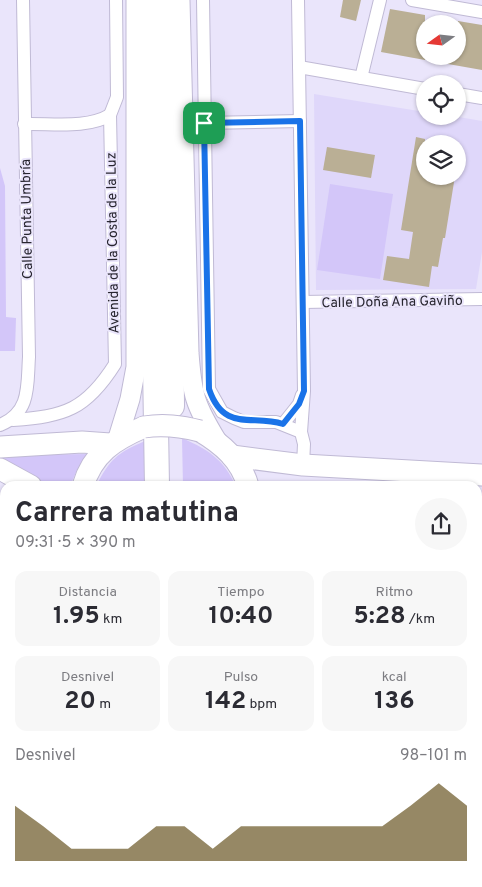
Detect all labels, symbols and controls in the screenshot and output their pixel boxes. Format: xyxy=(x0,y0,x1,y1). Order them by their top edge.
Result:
north arrow xyxy=(416,15,466,65)
map controls xyxy=(416,15,466,185)
button: locate xyxy=(416,75,466,125)
pin xyxy=(183,102,225,144)
icon: arrive xyxy=(190,109,218,137)
button: layers xyxy=(416,135,466,185)
street label: Avenida de la Costa de la Luz xyxy=(103,152,124,334)
street label: Calle Punta Umbría xyxy=(18,159,37,279)
street label: Calle Doña Ana Gaviño xyxy=(321,293,463,312)
text: Carrera matutina xyxy=(15,496,239,532)
button: share xyxy=(415,498,467,550)
text: 09:31 · 5 × 390 m xyxy=(15,533,136,553)
text: Distancia xyxy=(59,584,117,601)
text: Tiempo xyxy=(217,584,265,601)
text: Ritmo xyxy=(376,584,413,601)
text: 1.95 xyxy=(53,601,100,633)
text: 10:40 xyxy=(208,601,274,633)
text: 5:28 xyxy=(353,601,406,633)
text: km xyxy=(100,611,122,628)
text: /km xyxy=(406,611,435,628)
text: Desnivel xyxy=(61,669,114,686)
text: Pulso xyxy=(224,669,258,686)
text: kcal xyxy=(382,669,407,686)
text: 20 xyxy=(64,686,96,718)
text: 142 xyxy=(205,686,246,718)
text: 136 xyxy=(374,686,415,718)
text: m xyxy=(96,696,111,713)
text: bpm xyxy=(246,696,277,713)
text: Desnivel xyxy=(15,746,76,766)
text: 98–101 m xyxy=(400,746,467,766)

